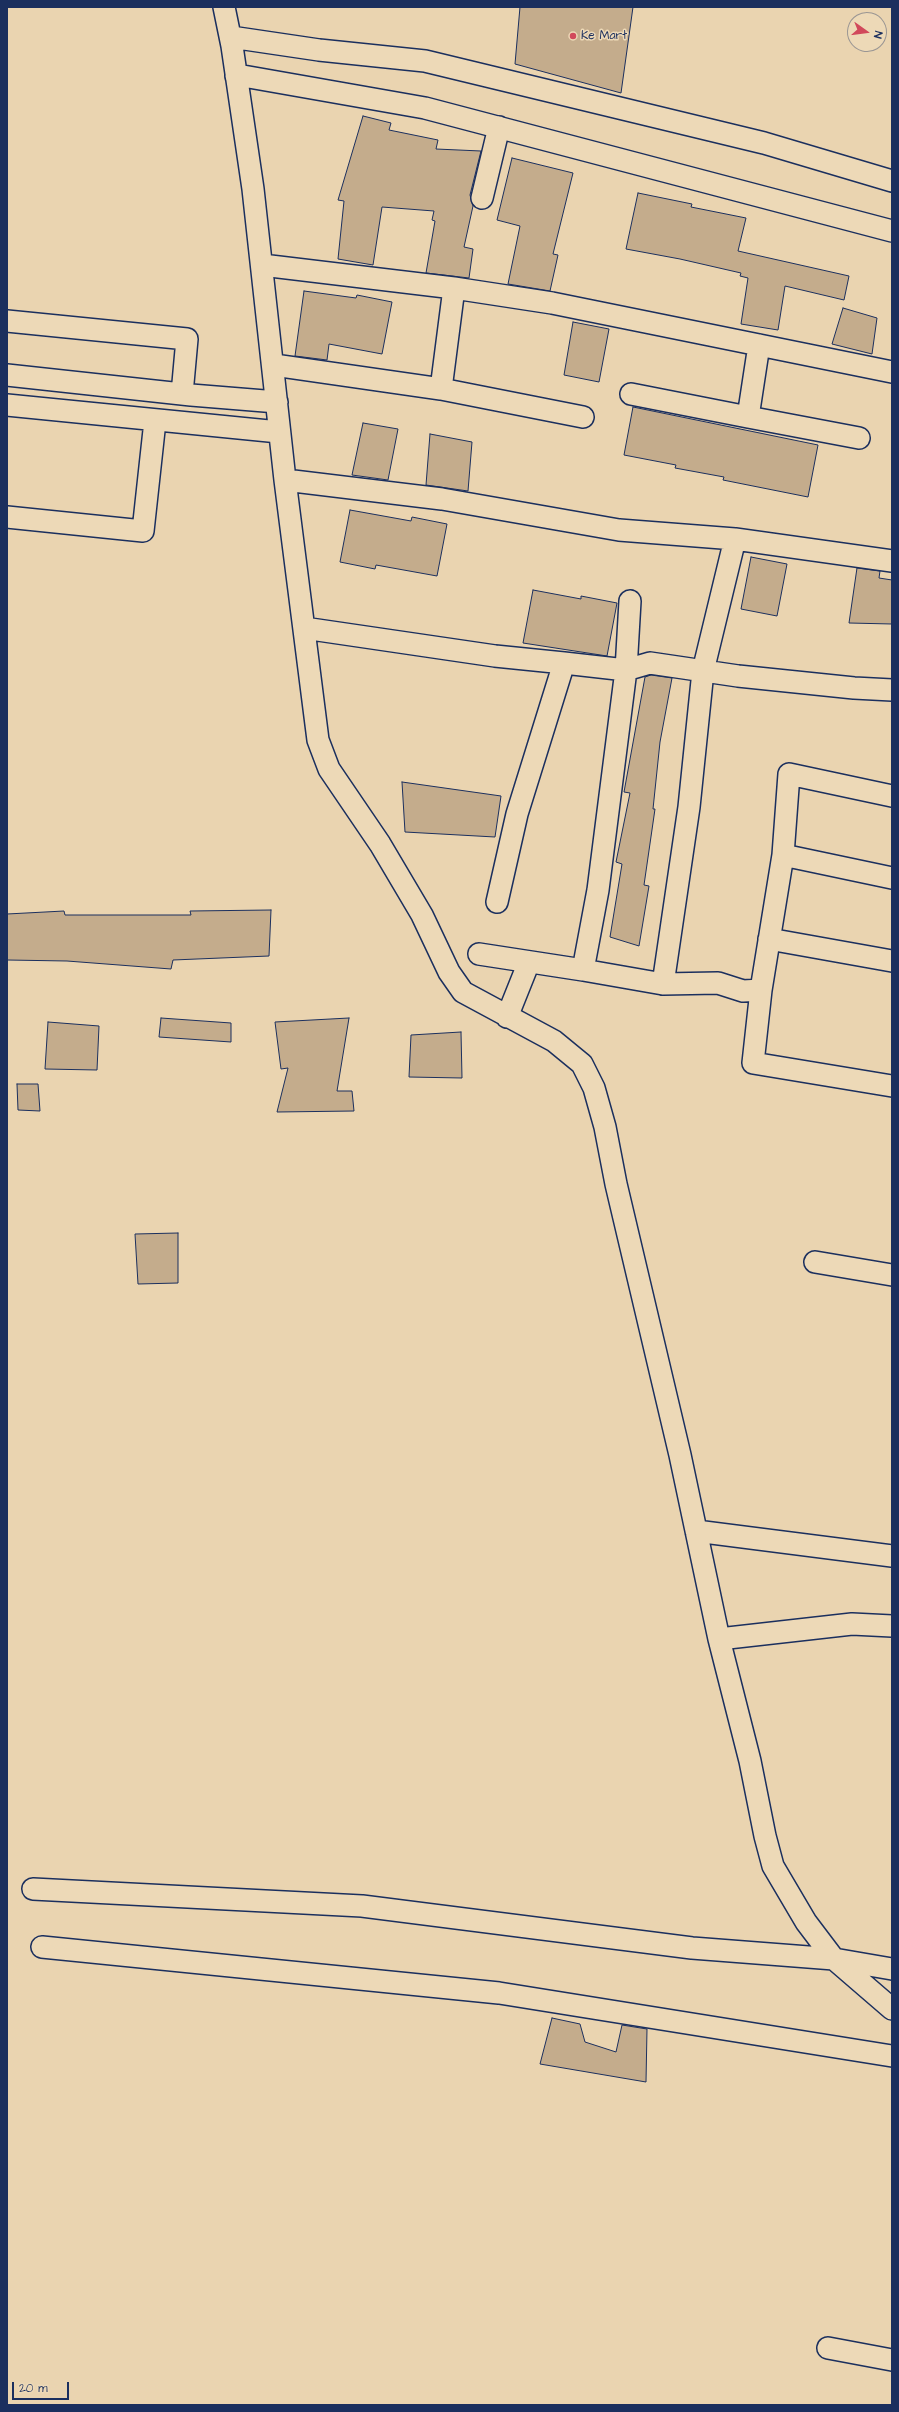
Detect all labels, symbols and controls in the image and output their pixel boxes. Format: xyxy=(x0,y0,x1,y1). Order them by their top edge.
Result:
north arrow xyxy=(847,12,887,52)
place label: Ke Mart xyxy=(581,29,627,43)
text: N xyxy=(870,30,886,40)
marker: Ke Mart xyxy=(568,31,578,41)
scale bar xyxy=(14,2374,71,2400)
text: 20 m xyxy=(19,2380,48,2397)

